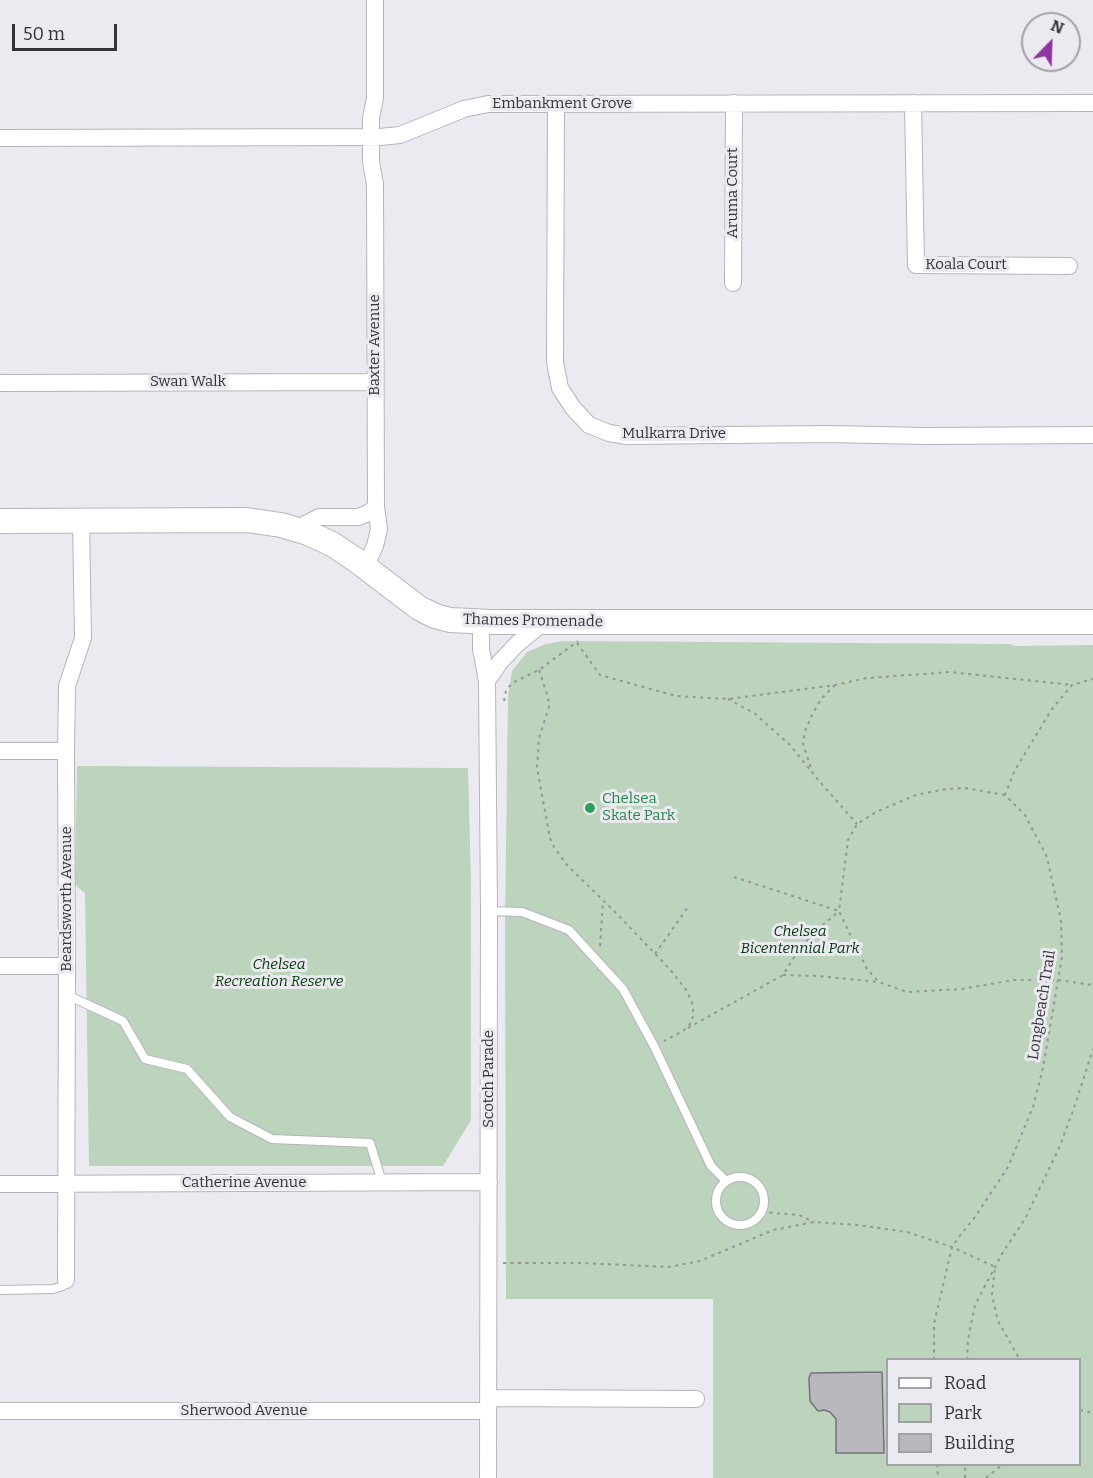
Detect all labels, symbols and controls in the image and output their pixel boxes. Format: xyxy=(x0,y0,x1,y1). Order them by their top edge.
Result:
scale bar xyxy=(15,12,120,50)
north arrow xyxy=(1021,12,1081,72)
text: N xyxy=(1048,16,1067,38)
text: 50 m xyxy=(23,23,65,45)
street label: Embankment Grove xyxy=(492,95,632,113)
street label: Aruma Court xyxy=(724,148,742,238)
street label: Koala Court xyxy=(925,256,1007,274)
street label: Baxter Avenue xyxy=(366,294,384,396)
street label: Swan Walk xyxy=(150,373,226,391)
street label: Mulkarra Drive xyxy=(622,425,726,443)
street label: Thames Promenade xyxy=(463,611,603,631)
place label: Chelsea Skate Park xyxy=(602,790,675,825)
marker: Chelsea Skate Park xyxy=(583,801,597,815)
street label: Beardsworth Avenue xyxy=(58,826,76,972)
park label: Chelsea Bicentennial Park xyxy=(740,923,860,958)
street label: Longbeach Trail xyxy=(1024,949,1060,1061)
park label: Chelsea Recreation Reserve xyxy=(215,956,343,991)
street label: Scotch Parade xyxy=(480,1030,498,1128)
street label: Catherine Avenue xyxy=(182,1174,306,1192)
legend xyxy=(886,1358,1081,1466)
text: Road xyxy=(944,1372,986,1394)
street label: Sherwood Avenue xyxy=(181,1402,307,1420)
text: Park xyxy=(944,1402,982,1424)
text: Building xyxy=(944,1432,1015,1454)

